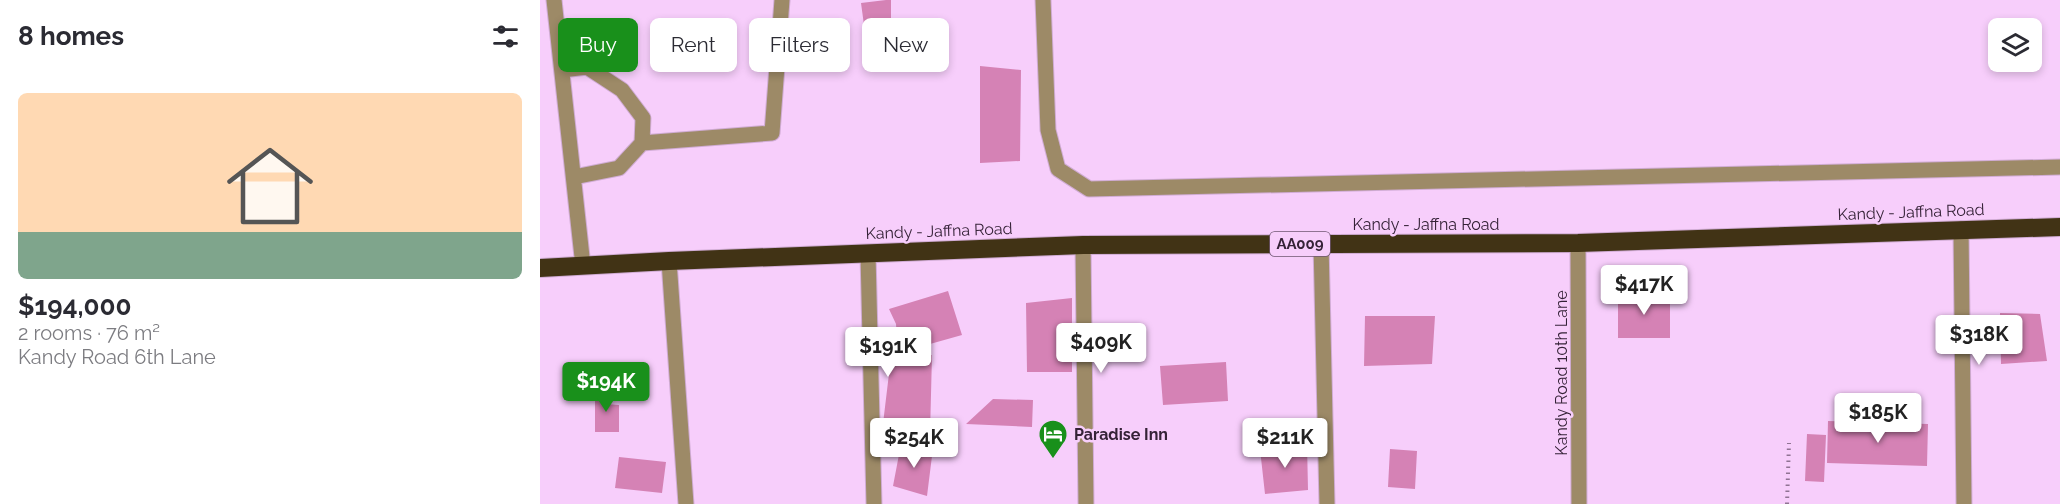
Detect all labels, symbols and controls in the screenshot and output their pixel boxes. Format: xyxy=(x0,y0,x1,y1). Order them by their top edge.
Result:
chip: Buy xyxy=(558,18,638,72)
chip: Rent xyxy=(650,18,737,72)
chip: Filters xyxy=(749,18,850,72)
chip: New xyxy=(862,18,949,72)
map controls xyxy=(1988,18,2042,72)
button: layers xyxy=(1988,18,2042,72)
icon: filters xyxy=(489,20,522,53)
text: 8 homes xyxy=(18,21,124,51)
icon: home xyxy=(216,132,324,240)
street label: Kandy - Jaffna Road xyxy=(1837,200,1985,224)
street label: Kandy - Jaffna Road xyxy=(1352,215,1500,234)
street label: Kandy - Jaffna Road xyxy=(865,219,1013,243)
road number: AA009 xyxy=(1270,232,1330,256)
pin: $417K xyxy=(1602,265,1686,316)
text: $417K xyxy=(1615,272,1673,296)
street label: Kandy Road 10th Lane xyxy=(1552,290,1571,456)
text: $194,000 xyxy=(18,291,131,321)
pin: $318K xyxy=(1937,315,2021,366)
text: 2 rooms · 76 m² xyxy=(18,321,160,345)
text: $318K xyxy=(1949,322,2009,346)
pin: $409K xyxy=(1059,323,1143,374)
pin: $191K xyxy=(846,327,930,378)
text: $409K xyxy=(1070,330,1132,354)
text: $191K xyxy=(859,334,917,358)
text: Kandy Road 6th Lane xyxy=(18,345,216,369)
pin: $194K xyxy=(564,362,648,413)
text: $194K xyxy=(576,369,636,393)
pin: $185K xyxy=(1836,393,1920,444)
text: $185K xyxy=(1848,400,1908,424)
pin: $254K xyxy=(872,418,956,469)
hotel icon: Paradise Inn xyxy=(1037,418,1069,460)
pin: $211K xyxy=(1243,418,1327,469)
text: $254K xyxy=(884,425,944,449)
place label: Paradise Inn xyxy=(1074,425,1168,444)
text: $211K xyxy=(1256,425,1314,449)

